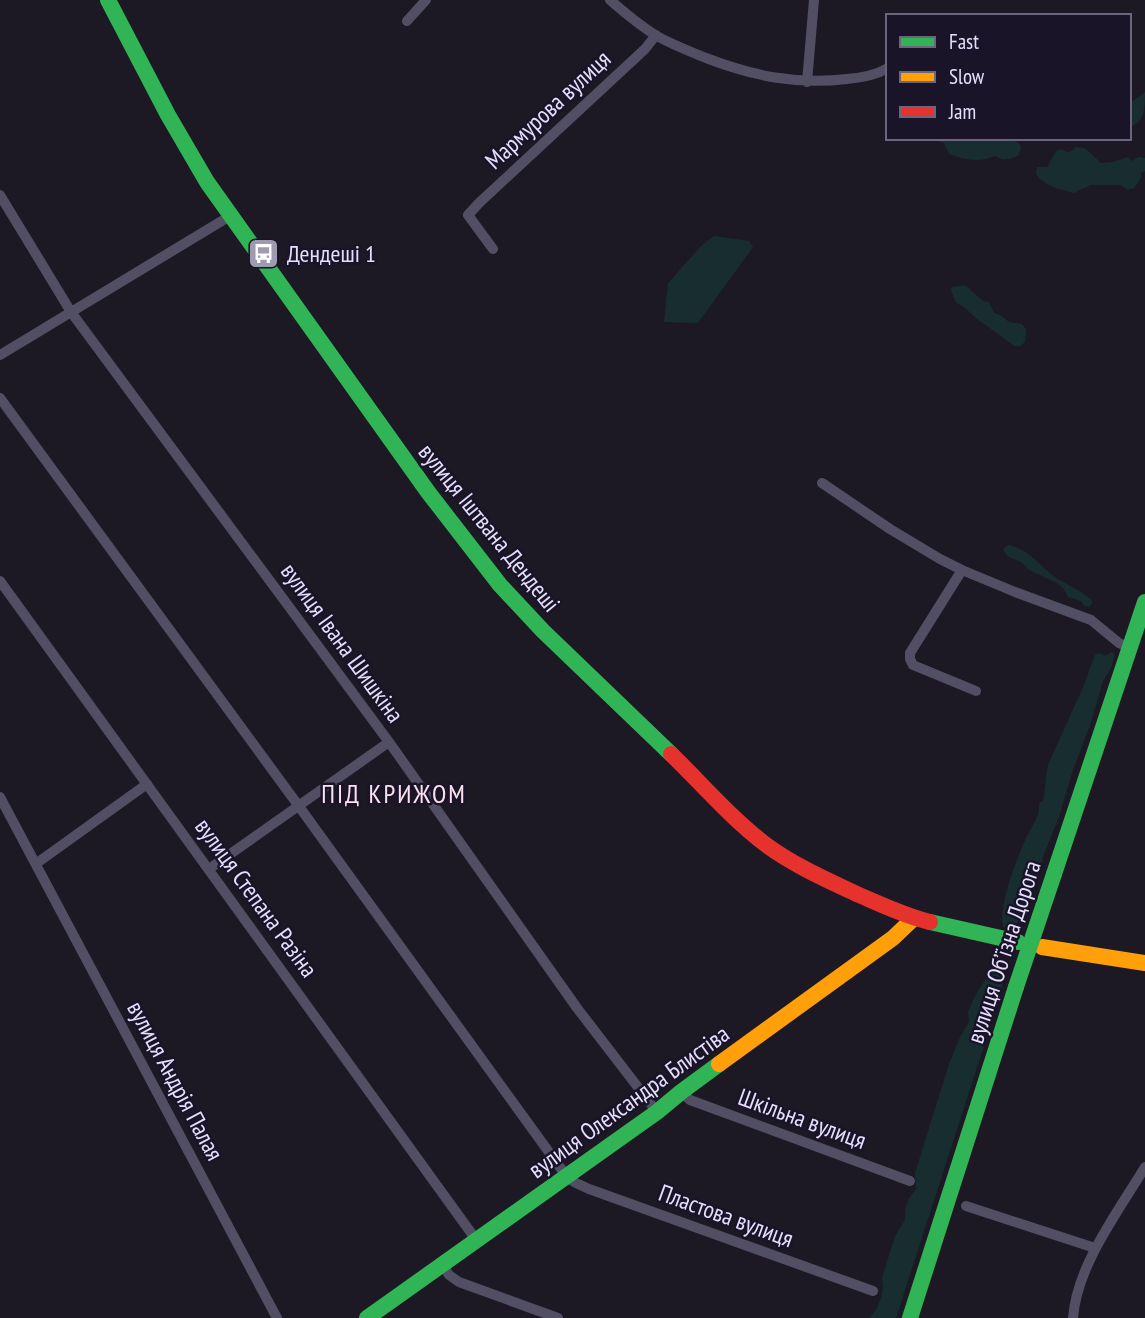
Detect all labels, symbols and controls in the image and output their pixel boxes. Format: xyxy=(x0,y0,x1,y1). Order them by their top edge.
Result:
legend xyxy=(886,14,1131,140)
text: Fast xyxy=(949,28,979,55)
street label: Мармурова вулиця xyxy=(478,44,617,176)
text: Slow xyxy=(949,63,985,90)
text: Jam xyxy=(948,98,976,125)
bus stop icon: Дендеші 1 xyxy=(247,237,281,271)
place label: Дендеші 1 xyxy=(287,238,376,269)
street label: вулиця Іштвана Дендеші xyxy=(412,437,567,618)
street label: вулиця Івана Шишкіна xyxy=(274,557,411,729)
district label: ПІД КРИЖОМ xyxy=(321,777,467,810)
street label: вулиця Степана Разіна xyxy=(188,812,325,983)
street label: вулиця Обʼїзна Дорога xyxy=(959,857,1048,1047)
street label: вулиця Андрія Палая xyxy=(120,996,230,1166)
street label: вулиця Олександра Блистіва xyxy=(522,1018,735,1185)
street label: Шкільна вулиця xyxy=(734,1081,870,1156)
street label: Пластова вулиця xyxy=(655,1177,798,1254)

